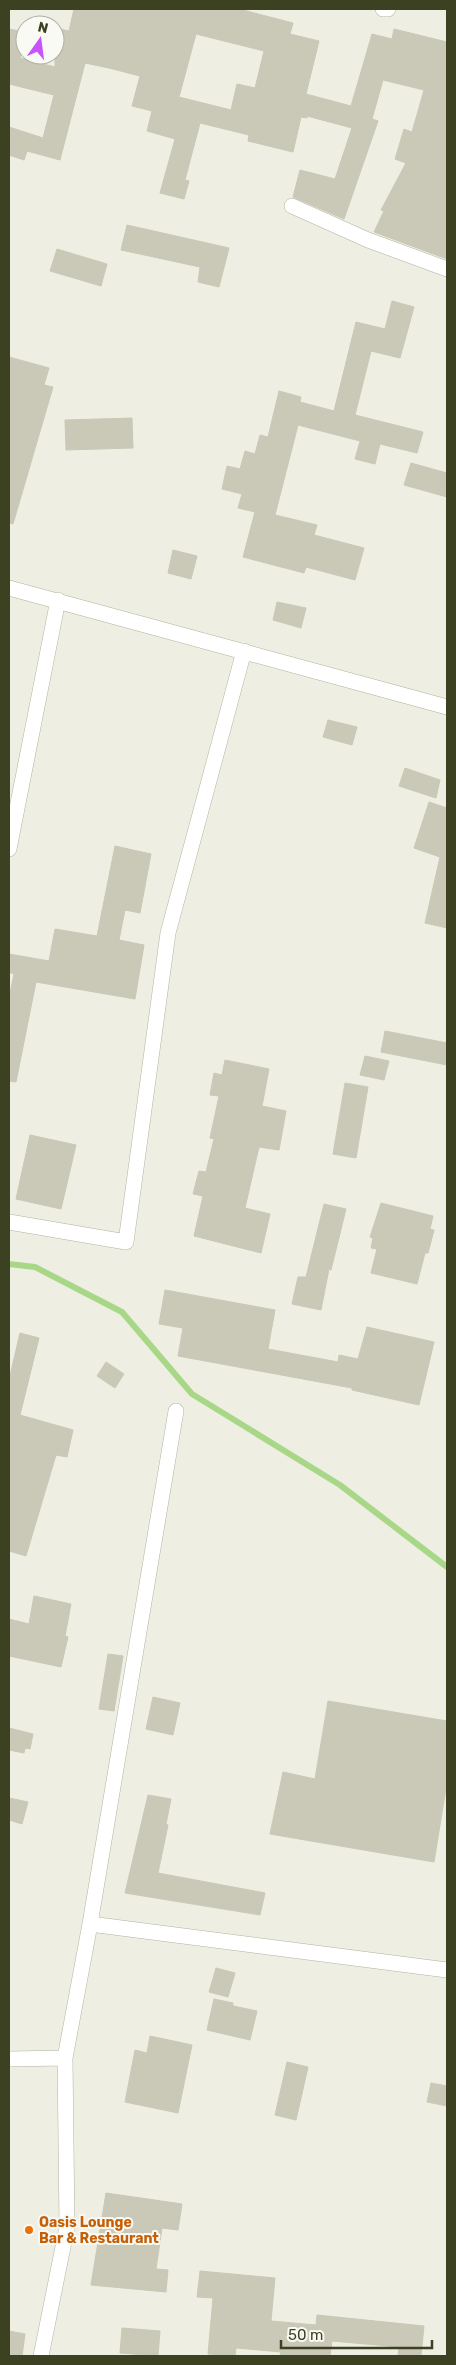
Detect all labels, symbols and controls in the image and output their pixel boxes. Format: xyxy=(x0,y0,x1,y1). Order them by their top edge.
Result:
north arrow xyxy=(15,15,65,65)
text: N xyxy=(36,18,50,37)
place label: Oasis Lounge Bar & Restaurant xyxy=(39,2214,159,2247)
marker: Oasis Lounge Bar & Restaurant xyxy=(23,2224,35,2236)
scale bar xyxy=(281,2318,432,2350)
text: 50 m xyxy=(288,2326,323,2344)

